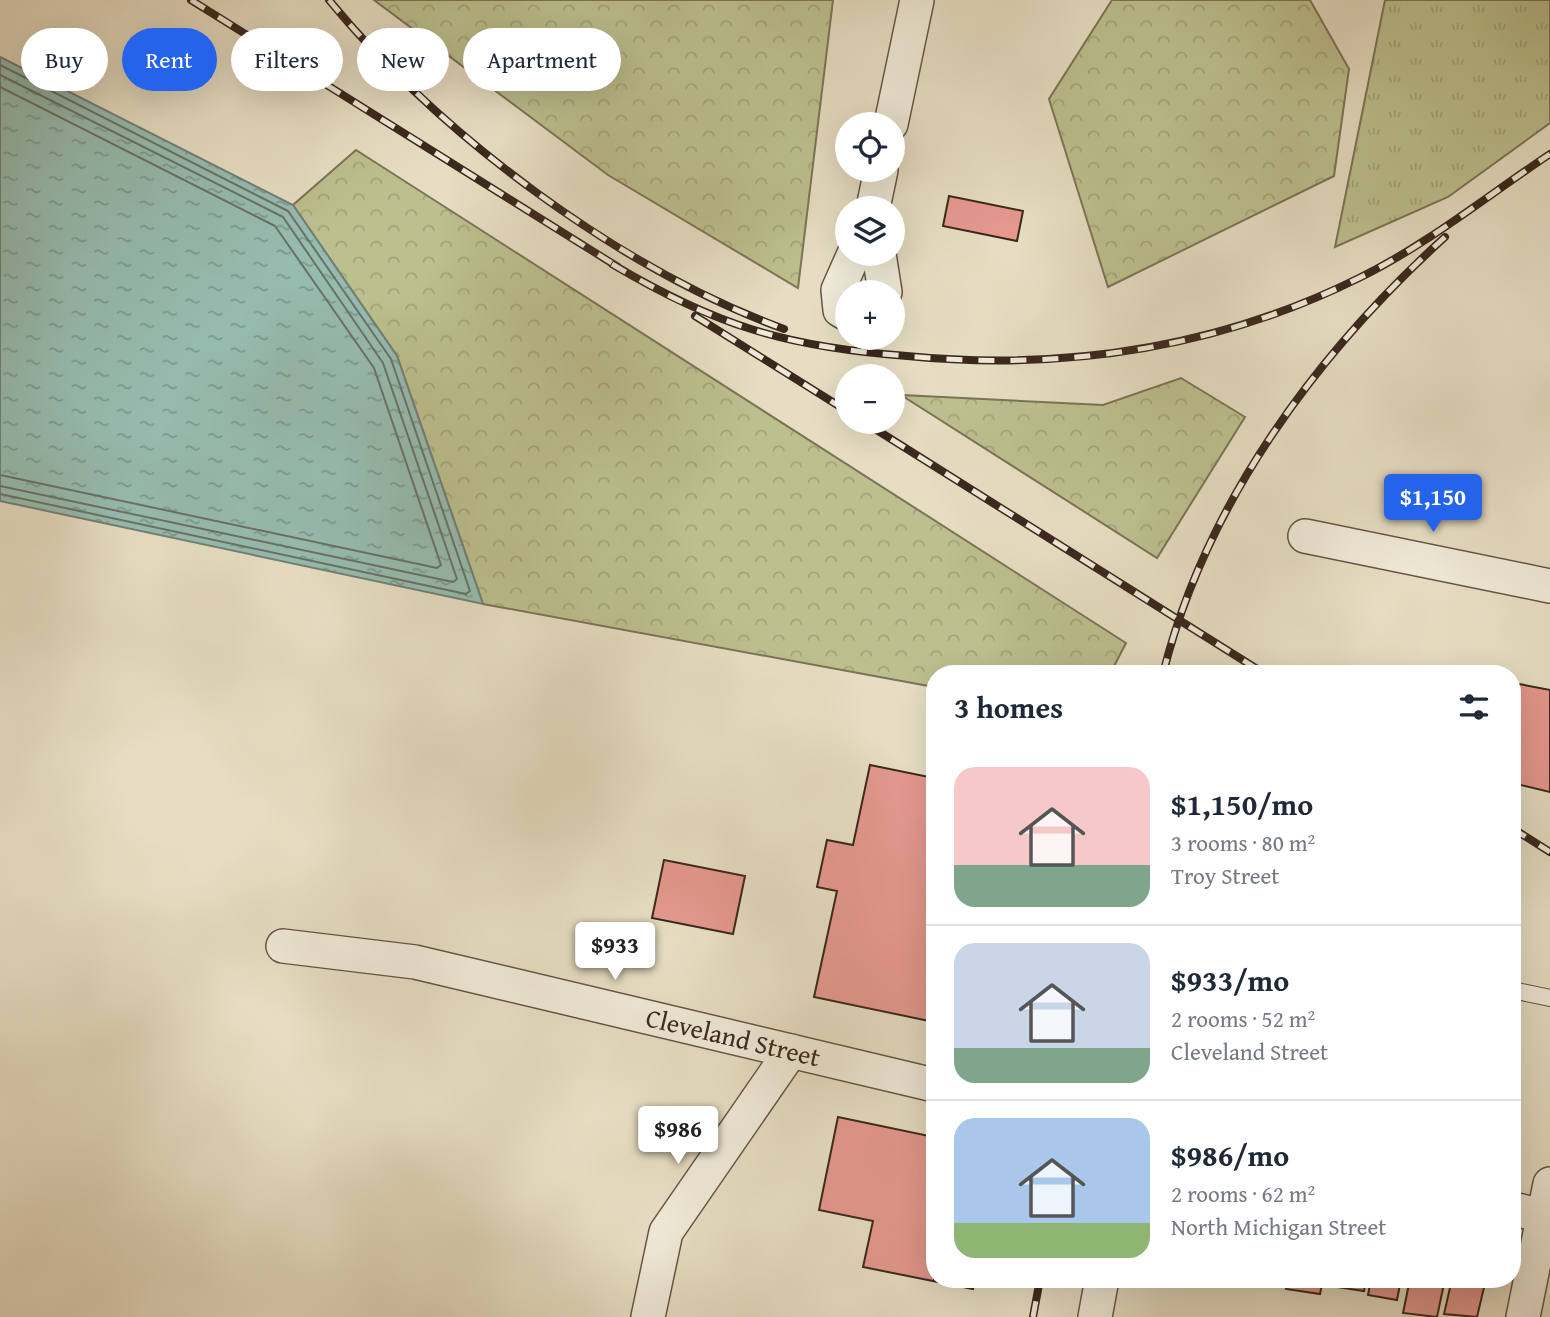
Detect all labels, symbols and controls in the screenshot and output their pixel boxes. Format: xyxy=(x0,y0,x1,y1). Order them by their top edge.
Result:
chip: Buy xyxy=(21,28,108,91)
chip: Rent xyxy=(122,28,217,91)
chip: Filters xyxy=(231,28,343,91)
chip: New xyxy=(357,28,449,91)
chip: Apartment xyxy=(463,28,621,91)
map controls xyxy=(835,112,905,434)
button: locate xyxy=(835,112,905,182)
button: layers xyxy=(835,196,905,266)
button: + xyxy=(835,280,905,350)
button: − xyxy=(835,364,905,434)
pin: $1,150 xyxy=(1376,475,1490,534)
text: $1,150 xyxy=(1400,480,1466,513)
text: 3 homes xyxy=(954,685,1063,729)
icon: filters xyxy=(1455,688,1493,726)
text: $1,150/mo xyxy=(1171,782,1313,826)
icon: home xyxy=(1010,795,1094,879)
text: 3 rooms · 80 m² xyxy=(1171,826,1315,859)
text: Troy Street xyxy=(1171,859,1279,892)
pin: $933 xyxy=(574,922,656,982)
text: $933 xyxy=(591,928,639,961)
text: $933/mo xyxy=(1171,958,1289,1002)
icon: home xyxy=(1010,971,1094,1055)
street label: Cleveland Street xyxy=(642,997,824,1076)
text: 2 rooms · 52 m² xyxy=(1171,1002,1315,1035)
text: Cleveland Street xyxy=(1171,1035,1328,1068)
pin: $986 xyxy=(637,1106,719,1166)
text: $986 xyxy=(654,1112,702,1145)
text: $986/mo xyxy=(1171,1133,1289,1177)
icon: home xyxy=(1010,1146,1094,1230)
text: 2 rooms · 62 m² xyxy=(1171,1177,1315,1210)
text: North Michigan Street xyxy=(1171,1210,1386,1243)

